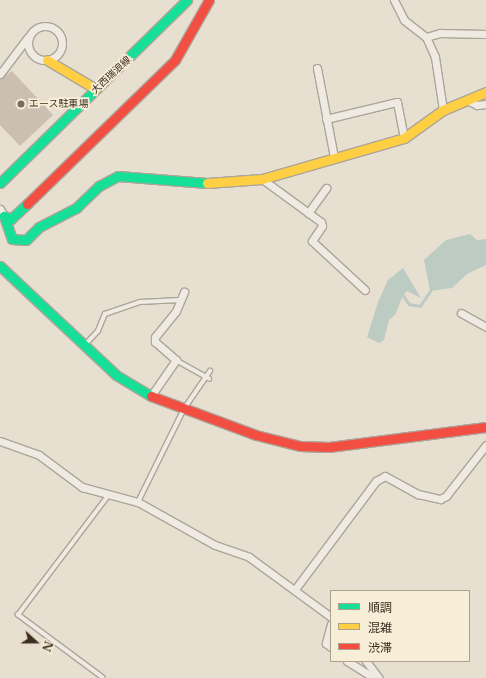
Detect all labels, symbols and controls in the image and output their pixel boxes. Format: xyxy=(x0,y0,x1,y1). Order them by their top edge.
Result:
street label: 大西瑞浪線 xyxy=(89,54,133,96)
place label: エース駐車場 xyxy=(29,98,89,110)
marker: エース駐車場 xyxy=(16,99,26,109)
legend xyxy=(330,590,470,662)
text: 順調 xyxy=(368,600,392,615)
text: 混雑 xyxy=(368,620,392,635)
north arrow xyxy=(16,622,56,662)
text: N xyxy=(39,639,56,654)
text: 渋滞 xyxy=(368,640,392,655)

